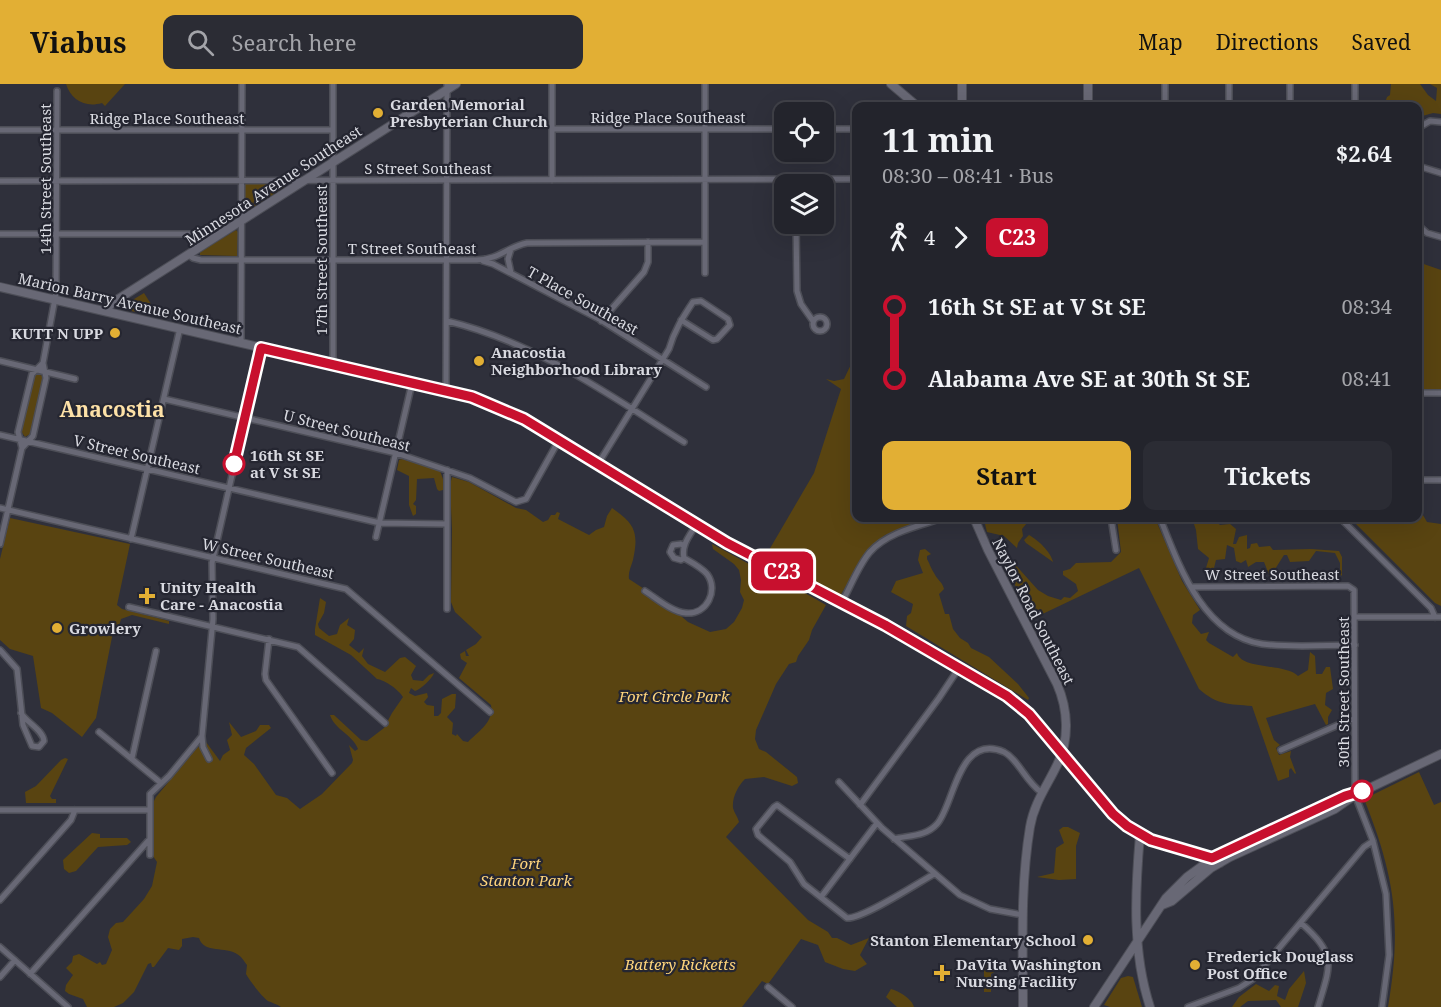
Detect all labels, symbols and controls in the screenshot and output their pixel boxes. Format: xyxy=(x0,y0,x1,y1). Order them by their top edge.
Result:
search box xyxy=(163,15,583,69)
text: Viabus xyxy=(30,23,127,61)
icon: search xyxy=(184,26,217,59)
text: Search here xyxy=(232,27,356,57)
text: Map xyxy=(1138,28,1183,56)
text: Directions xyxy=(1216,28,1318,56)
text: Saved xyxy=(1351,28,1411,56)
place label: Garden Memorial Presbyterian Church xyxy=(390,94,548,131)
map controls xyxy=(774,102,834,234)
button: locate xyxy=(774,102,834,162)
street label: 14th Street Southeast xyxy=(35,104,55,254)
marker: Garden Memorial Presbyterian Church xyxy=(371,106,385,120)
street label: Ridge Place Southeast xyxy=(591,107,745,127)
street label: Ridge Place Southeast xyxy=(90,108,244,128)
text: 11 min xyxy=(882,117,994,162)
street label: Minnesota Avenue Southeast xyxy=(181,120,365,250)
text: $2.64 xyxy=(1336,138,1392,168)
street label: S Street Southeast xyxy=(364,158,492,178)
text: 08:30 – 08:41 · Bus xyxy=(882,162,1053,189)
button: layers xyxy=(774,174,834,234)
street label: 17th Street Southeast xyxy=(311,185,331,335)
icon: walk xyxy=(882,221,915,254)
icon: forward xyxy=(944,221,977,254)
text: C23 xyxy=(998,223,1036,251)
text: 4 xyxy=(924,224,935,251)
street label: T Street Southeast xyxy=(348,238,476,258)
street label: T Place Southeast xyxy=(524,261,642,339)
street label: Marion Barry Avenue Southeast xyxy=(16,268,244,338)
text: 16th St SE at V St SE xyxy=(928,291,1146,321)
text: 08:34 xyxy=(1342,293,1392,320)
place label: KUTT N UPP xyxy=(11,323,103,343)
marker: KUTT N UPP xyxy=(108,326,122,340)
place label: Anacostia Neighborhood Library xyxy=(491,342,662,379)
marker: Anacostia Neighborhood Library xyxy=(472,354,486,368)
text: Alabama Ave SE at 30th St SE xyxy=(928,363,1250,393)
text: 08:41 xyxy=(1342,365,1392,392)
district label: Anacostia xyxy=(60,395,164,423)
street label: U Street Southeast xyxy=(281,405,413,455)
street label: V Street Southeast xyxy=(72,430,202,478)
button: Start xyxy=(882,441,1131,510)
button: Tickets xyxy=(1143,441,1392,510)
place label: 16th St SE at V St SE xyxy=(250,445,324,482)
marker: 16th St SE at V St SE xyxy=(223,453,245,475)
street label: W Street Southeast xyxy=(200,533,336,583)
street label: Naylor Road Southeast xyxy=(988,534,1080,688)
line badge: C23 xyxy=(748,552,816,590)
text: C23 xyxy=(763,557,801,585)
street label: W Street Southeast xyxy=(1204,564,1340,584)
place label: Unity Health Care - Anacostia xyxy=(160,577,283,614)
marker: Unity Health Care - Anacostia xyxy=(138,587,156,605)
street label: 30th Street Southeast xyxy=(1333,617,1353,767)
place label: Growlery xyxy=(69,618,141,638)
marker: Growlery xyxy=(50,621,64,635)
park label: Fort Circle Park xyxy=(618,686,730,706)
unlabelled marker xyxy=(1351,780,1373,802)
park label: Fort Stanton Park xyxy=(480,853,572,890)
place label: Stanton Elementary School xyxy=(870,930,1077,950)
marker: Stanton Elementary School xyxy=(1081,933,1095,947)
place label: Frederick Douglass Post Office xyxy=(1207,946,1353,983)
park label: Battery Ricketts xyxy=(623,954,736,974)
place label: DaVita Washington Nursing Facility xyxy=(956,954,1101,991)
marker: Frederick Douglass Post Office xyxy=(1188,958,1202,972)
marker: DaVita Washington Nursing Facility xyxy=(933,964,951,982)

